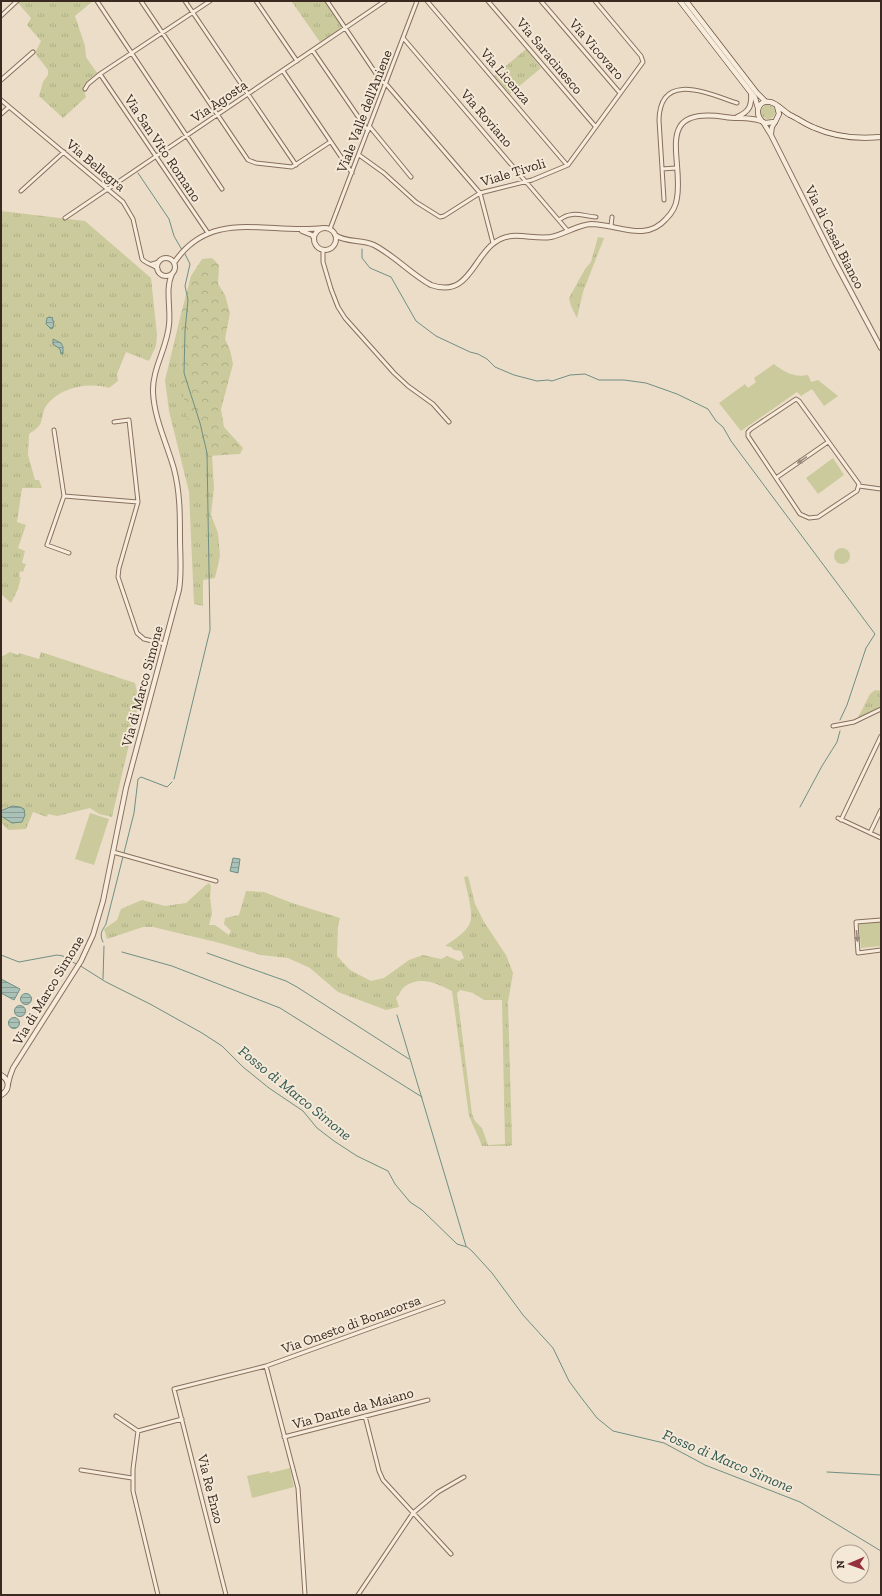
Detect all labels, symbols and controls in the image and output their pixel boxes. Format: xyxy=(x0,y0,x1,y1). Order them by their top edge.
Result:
street label: Via Saracinesco xyxy=(512,14,586,98)
street label: Via Vicovaro xyxy=(565,15,628,83)
street label: Via Licenza xyxy=(476,44,535,108)
street label: Viale Valle dell'Aniene xyxy=(333,47,396,176)
street label: Via Agosta xyxy=(187,76,251,127)
street label: Via Roviano xyxy=(456,85,516,151)
street label: Via San Vito Romano xyxy=(120,91,205,205)
street label: Via Bellegra xyxy=(62,135,129,195)
street label: Viale Tivoli xyxy=(478,155,548,191)
street label: Via di Casal Bianco xyxy=(801,182,868,292)
one-way arrow xyxy=(797,456,807,464)
street label: Via di Marco Simone xyxy=(118,623,167,749)
one-way arrow xyxy=(854,930,860,942)
street label: Via di Marco Simone xyxy=(9,932,88,1049)
water label: Fosso di Marco Simone xyxy=(235,1042,355,1144)
street label: Via Onesto di Bonacorsa xyxy=(278,1291,423,1358)
street label: Via Dante da Maiano xyxy=(290,1384,416,1433)
water label: Fosso di Marco Simone xyxy=(660,1425,796,1497)
street label: Via Re Enzo xyxy=(193,1452,227,1526)
north arrow xyxy=(830,1544,870,1584)
text: N xyxy=(834,1559,847,1569)

